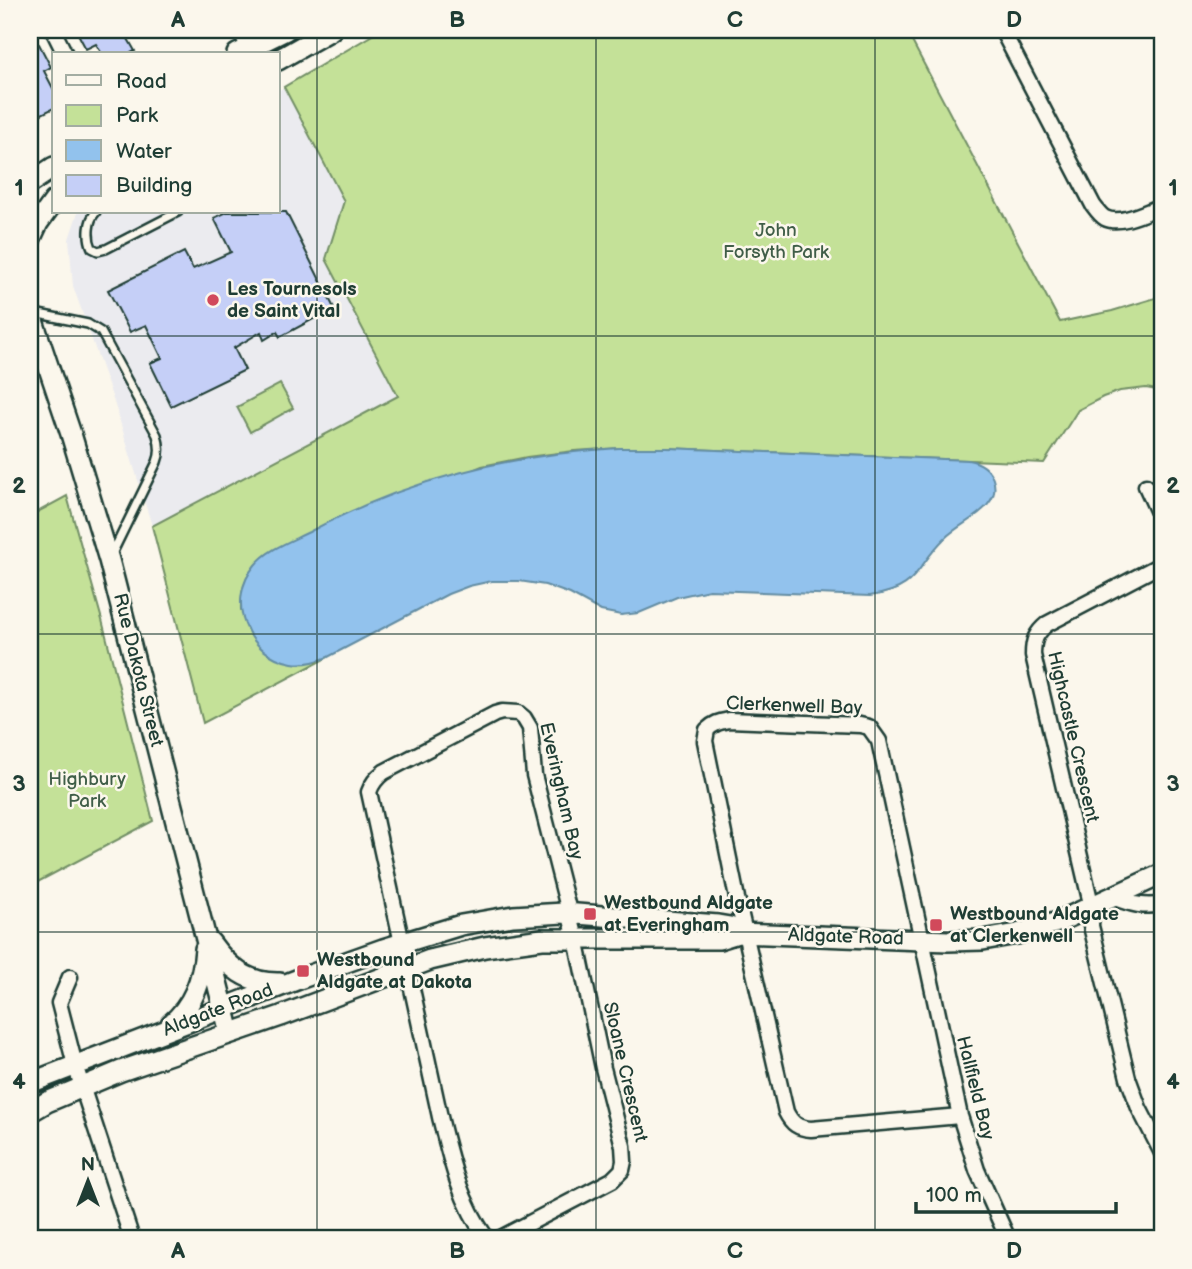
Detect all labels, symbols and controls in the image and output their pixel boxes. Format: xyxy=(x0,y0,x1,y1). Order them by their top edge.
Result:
text: A xyxy=(170,6,186,34)
text: B xyxy=(449,6,465,34)
text: C xyxy=(727,6,743,34)
text: D xyxy=(1006,6,1022,34)
legend xyxy=(52,52,280,214)
text: Road xyxy=(116,69,167,94)
text: Park xyxy=(116,103,159,128)
text: Water xyxy=(116,139,172,164)
text: Building xyxy=(116,173,192,198)
text: 1 xyxy=(14,174,24,202)
text: 1 xyxy=(1168,174,1178,202)
park label: John Forsyth Park xyxy=(723,219,830,264)
place label: Les Tournesols de Saint Vital xyxy=(227,278,357,323)
marker: Les Tournesols de Saint Vital xyxy=(205,292,221,308)
text: 2 xyxy=(12,472,26,500)
text: 2 xyxy=(1166,472,1180,500)
street label: Rue Dakota Street xyxy=(108,591,168,749)
street label: Highcastle Crescent xyxy=(1042,649,1104,825)
street label: Clerkenwell Bay xyxy=(725,692,863,720)
street label: Everingham Bay xyxy=(534,720,588,862)
park label: Highbury Park xyxy=(48,768,126,813)
text: 3 xyxy=(12,770,26,798)
text: 3 xyxy=(1166,770,1180,798)
place label: Westbound Aldgate at Everingham xyxy=(604,892,773,937)
place label: Westbound Aldgate at Clerkenwell xyxy=(950,903,1119,948)
marker: Westbound Aldgate at Everingham xyxy=(582,906,598,922)
marker: Westbound Aldgate at Clerkenwell xyxy=(928,917,944,933)
street label: Aldgate Road xyxy=(788,923,904,951)
place label: Westbound Aldgate at Dakota xyxy=(316,949,472,994)
marker: Westbound Aldgate at Dakota xyxy=(295,963,311,979)
street label: Aldgate Road xyxy=(160,978,276,1042)
street label: Sloane Crescent xyxy=(598,1000,652,1144)
street label: Hallfield Bay xyxy=(951,1034,999,1143)
text: 4 xyxy=(12,1068,26,1096)
text: 4 xyxy=(1166,1068,1180,1096)
north arrow xyxy=(52,1146,122,1216)
text: N xyxy=(81,1154,95,1177)
scale bar xyxy=(916,1171,1115,1215)
text: 100 m xyxy=(926,1183,982,1208)
text: A xyxy=(170,1237,186,1265)
text: B xyxy=(449,1237,465,1265)
text: C xyxy=(727,1237,743,1265)
text: D xyxy=(1006,1237,1022,1265)

